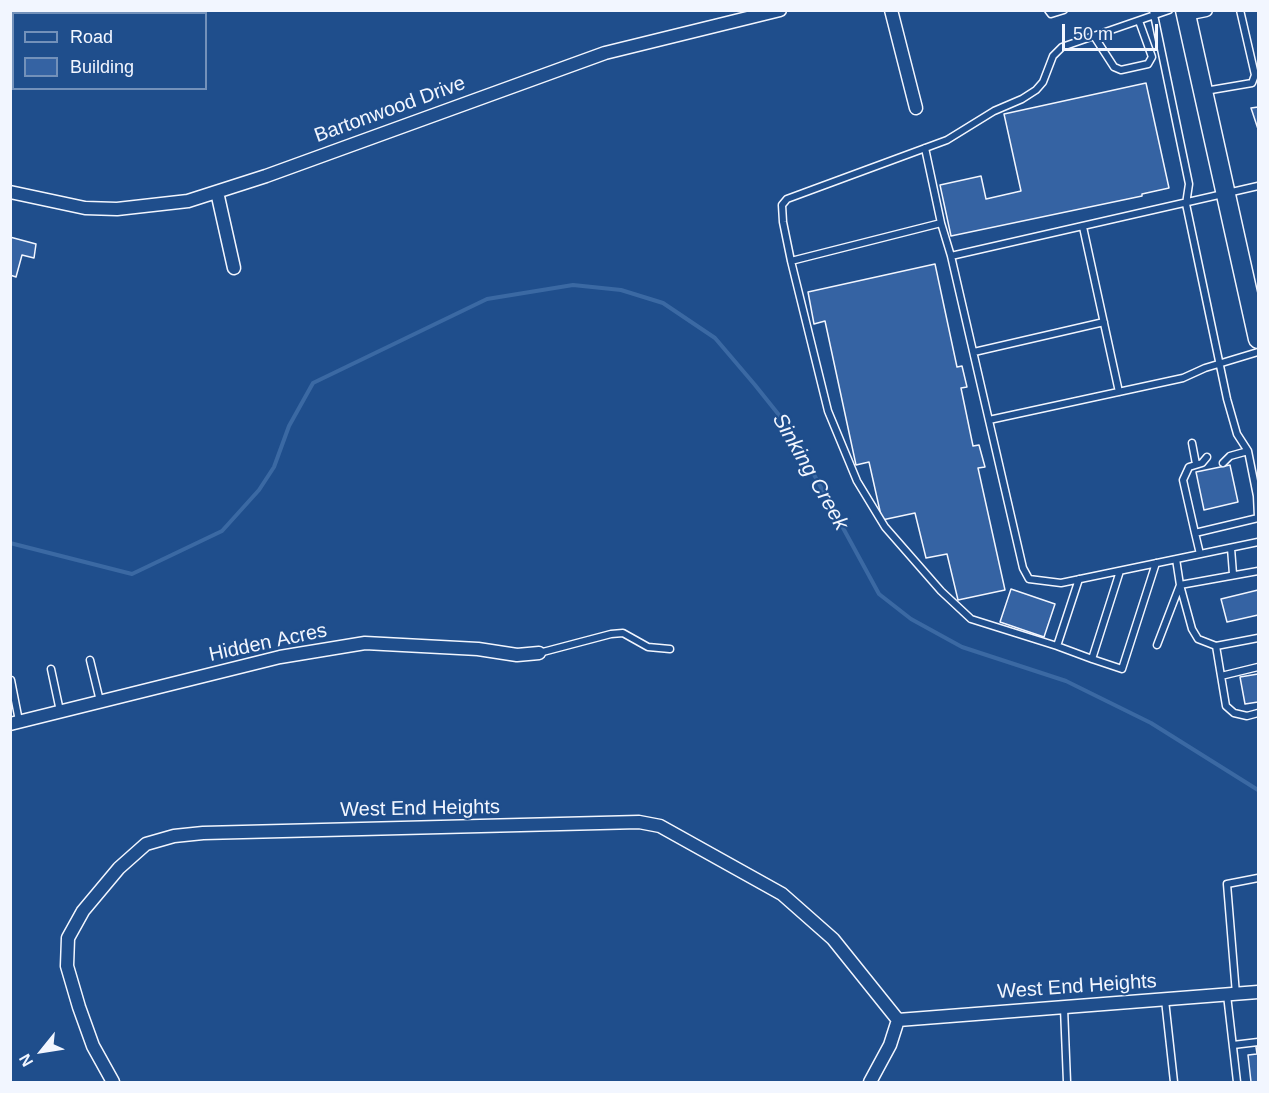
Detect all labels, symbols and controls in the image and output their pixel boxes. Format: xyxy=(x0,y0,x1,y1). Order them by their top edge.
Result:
legend xyxy=(12,12,207,90)
scale bar xyxy=(1065,12,1161,50)
text: 50 m xyxy=(1073,24,1113,44)
text: Road xyxy=(70,27,113,47)
text: Building xyxy=(70,57,134,77)
street label: Bartonwood Drive xyxy=(311,72,469,148)
water label: Sinking Creek xyxy=(766,409,854,535)
street label: Hidden Acres xyxy=(207,619,329,667)
street label: West End Heights xyxy=(340,796,500,822)
street label: West End Heights xyxy=(997,969,1157,1005)
north arrow xyxy=(12,1021,72,1081)
text: N xyxy=(16,1051,36,1070)

